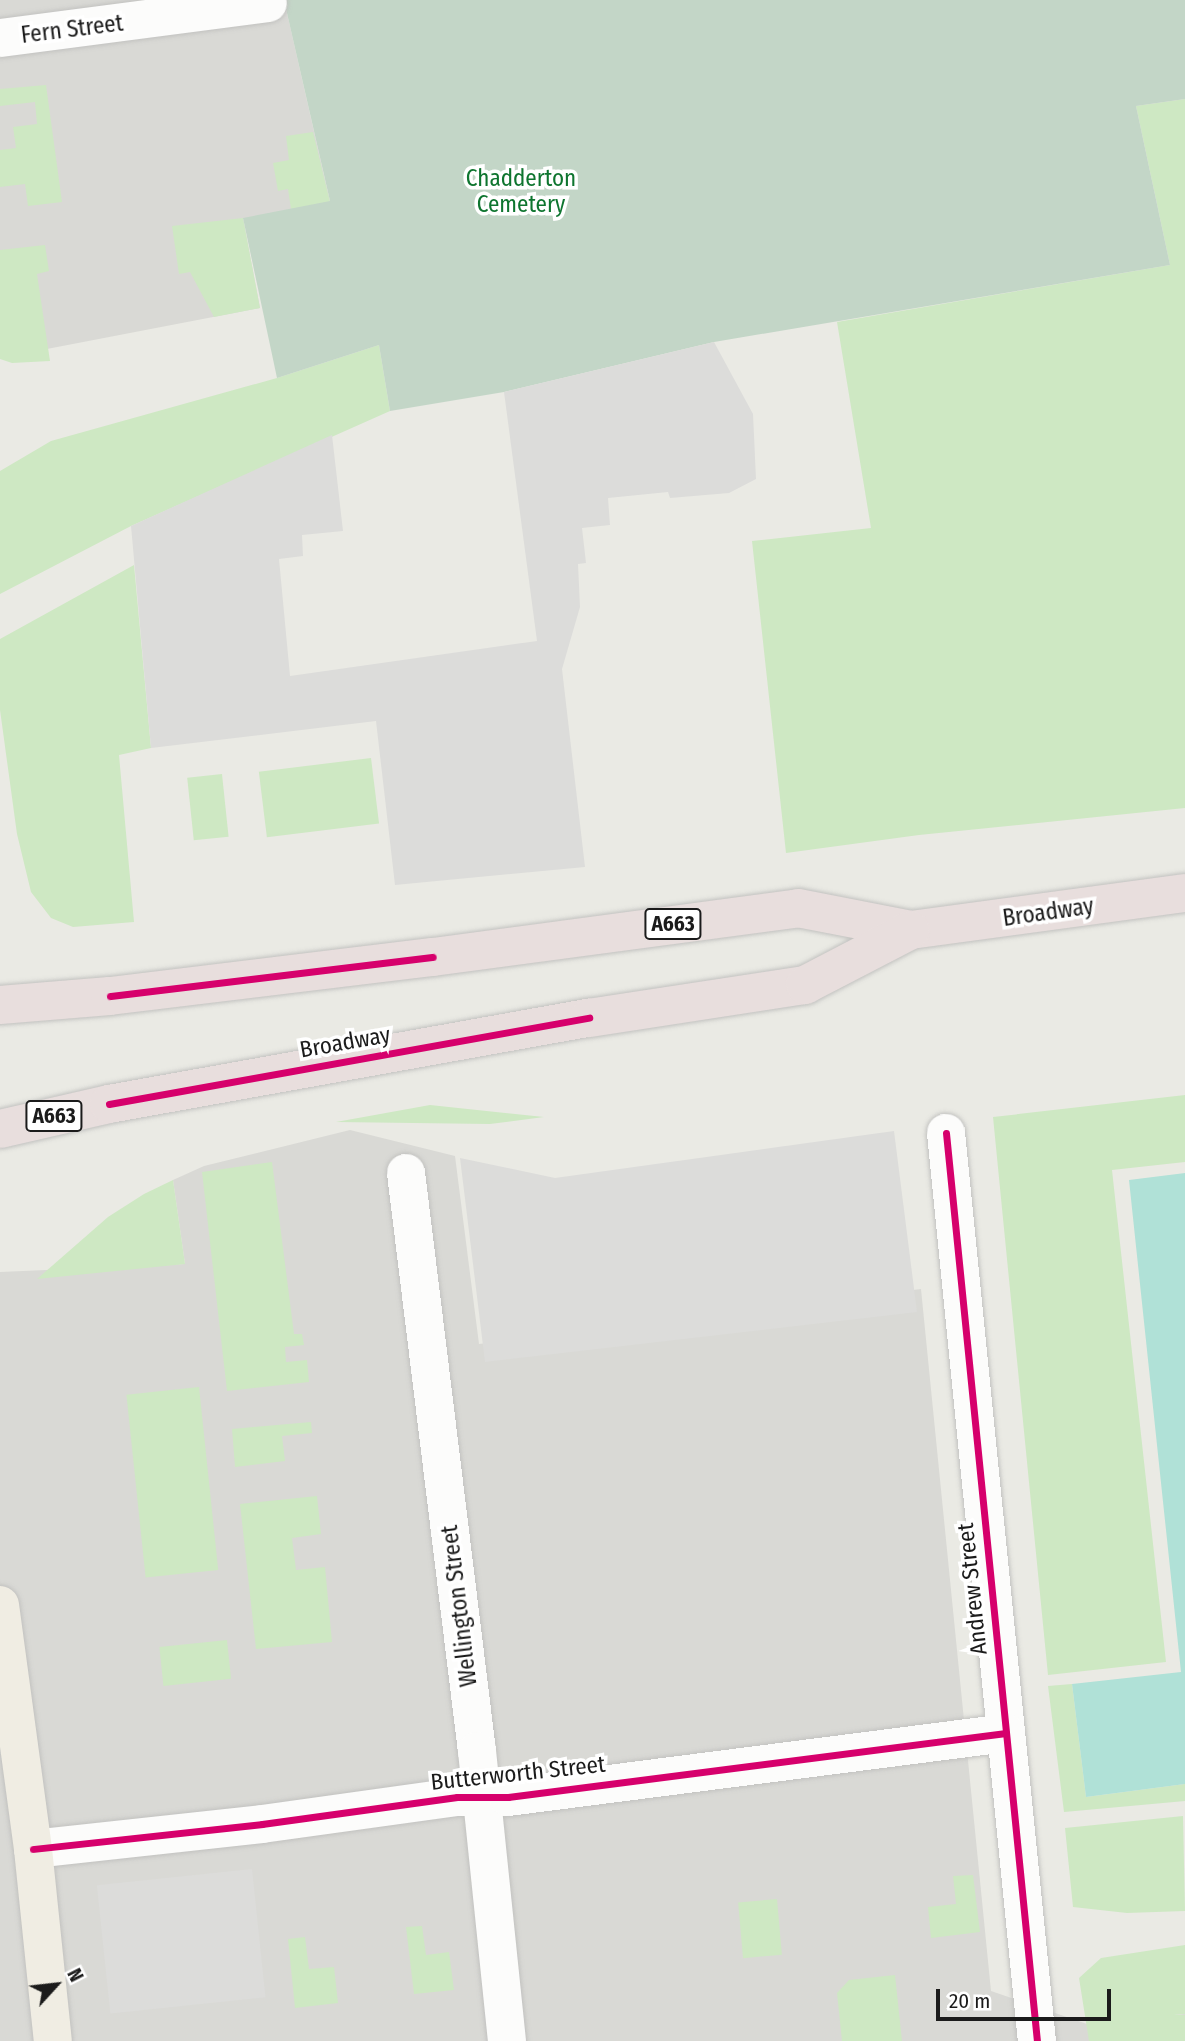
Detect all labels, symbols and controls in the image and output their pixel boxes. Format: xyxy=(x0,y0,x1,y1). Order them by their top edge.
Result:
street label: Fern Street xyxy=(19,9,125,49)
park label: Chadderton Cemetery xyxy=(466,164,576,218)
street label: Broadway xyxy=(1001,892,1095,932)
road number: A663 xyxy=(643,906,703,942)
street label: Broadway xyxy=(298,1020,392,1064)
road number: A663 xyxy=(24,1098,84,1134)
street label: Andrew Street xyxy=(951,1522,993,1656)
street label: Wellington Street xyxy=(435,1524,483,1688)
street label: Butterworth Street xyxy=(429,1750,607,1796)
north arrow xyxy=(21,1950,91,2020)
text: N xyxy=(62,1965,88,1986)
scale bar xyxy=(940,1974,1115,2018)
text: 20 m xyxy=(949,1988,990,2014)

